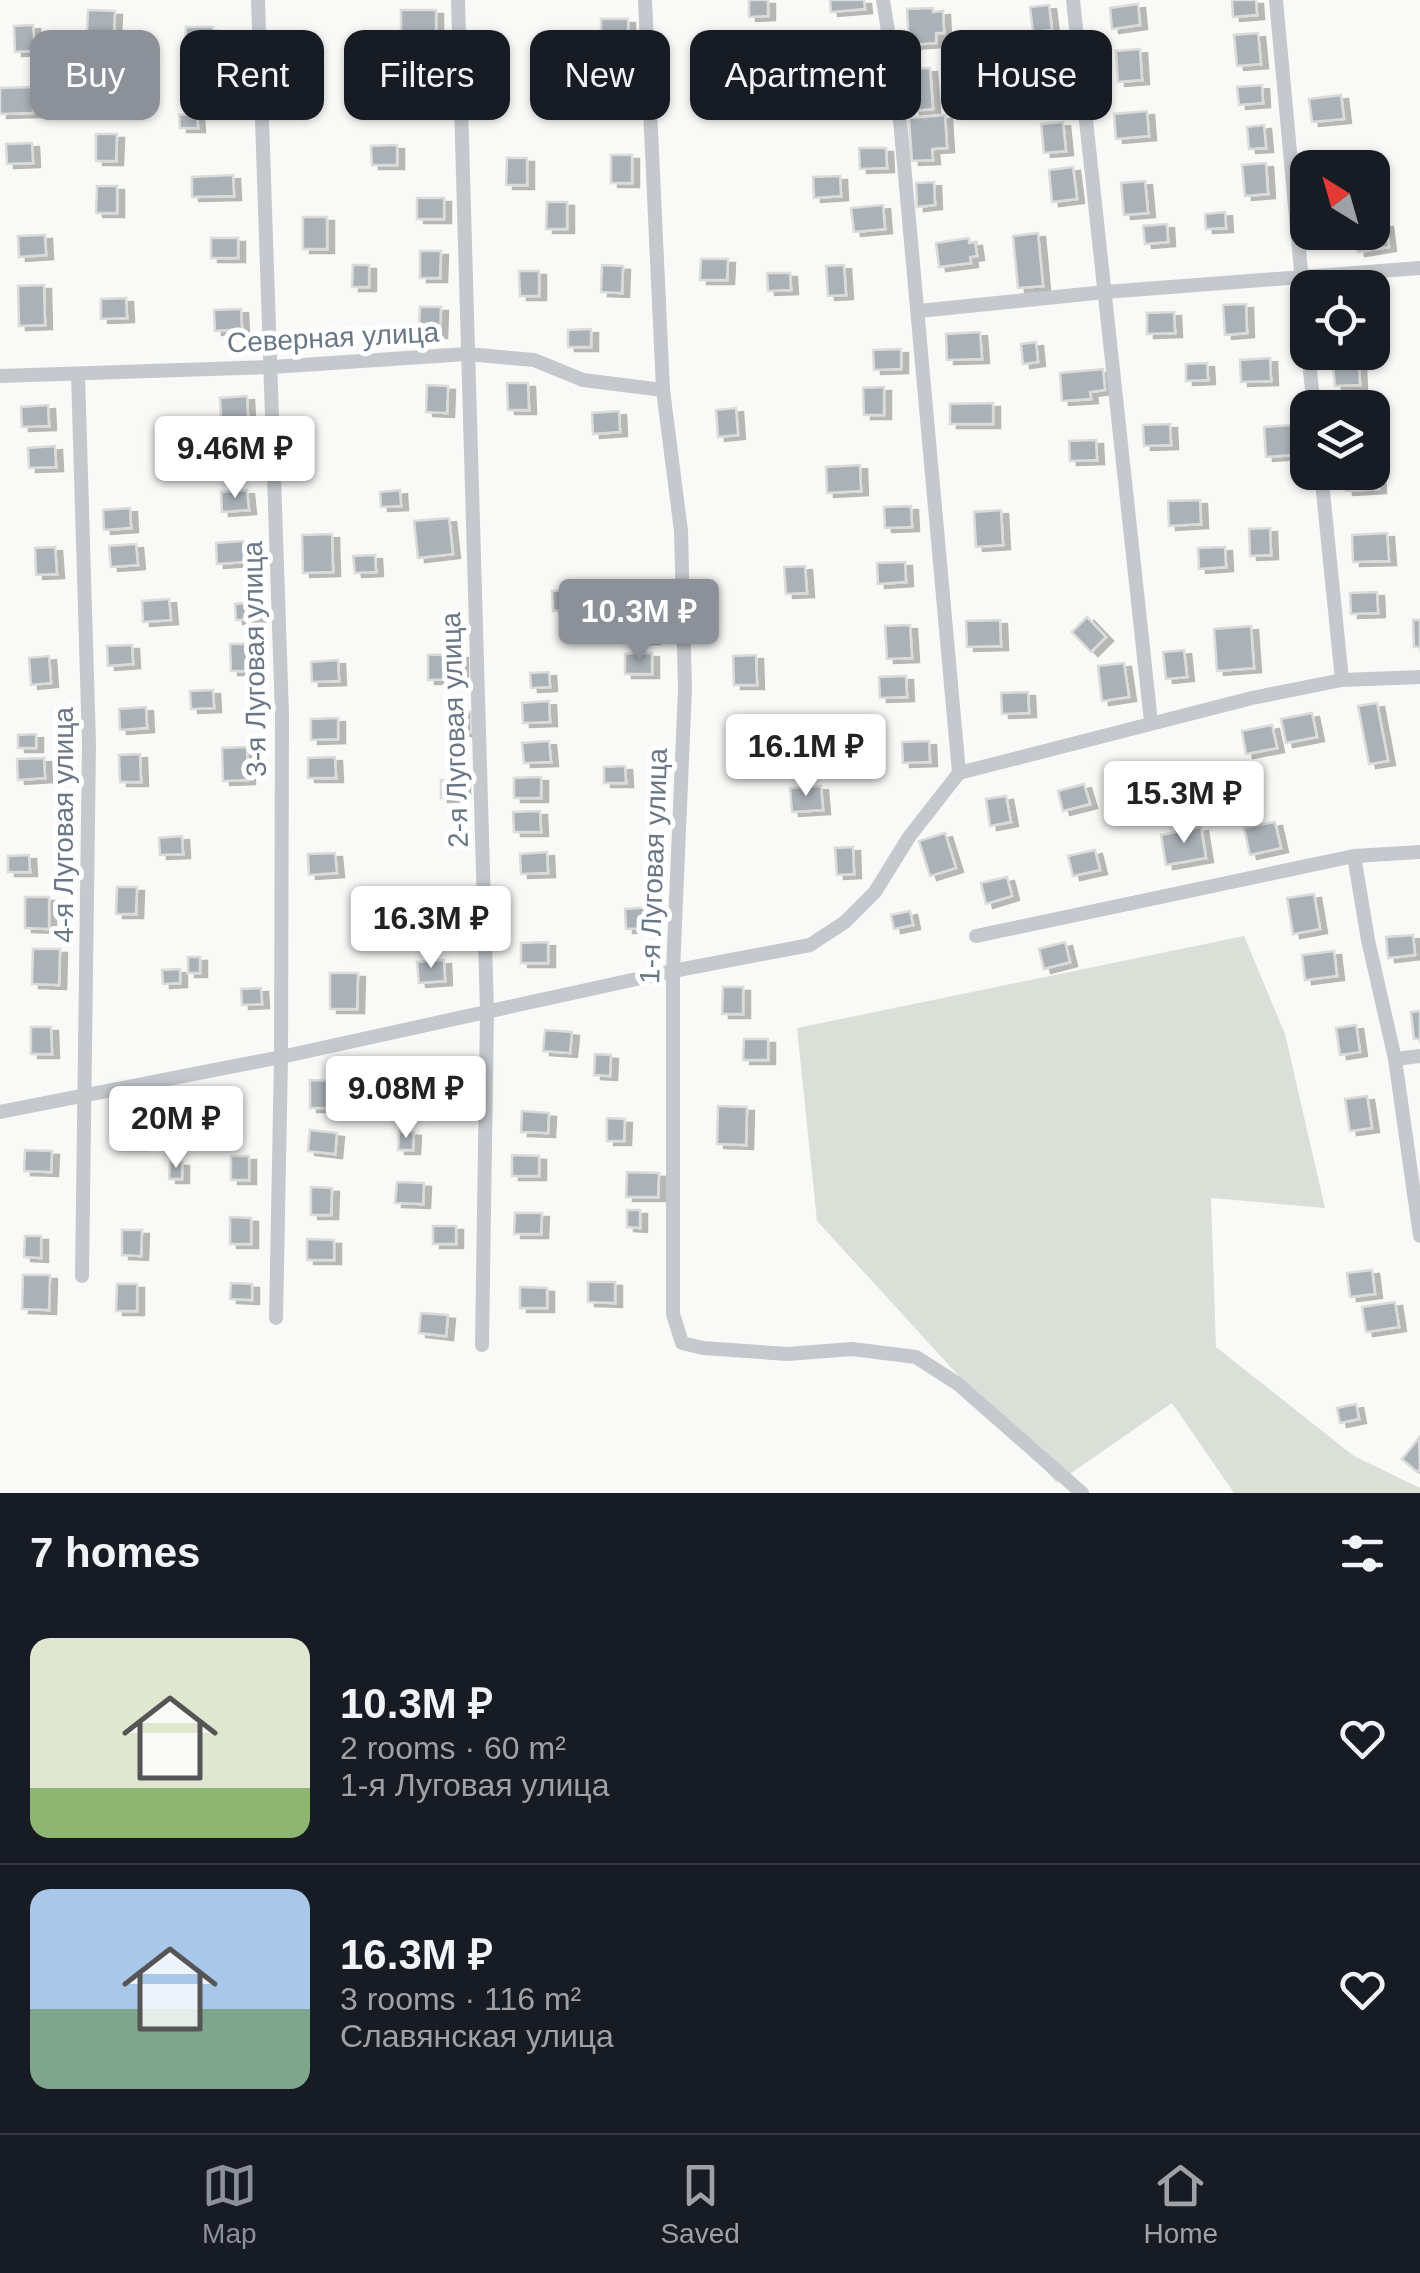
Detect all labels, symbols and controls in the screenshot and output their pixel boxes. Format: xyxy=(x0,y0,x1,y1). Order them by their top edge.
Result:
chip: Buy xyxy=(30,30,160,120)
chip: Rent xyxy=(180,30,324,120)
chip: Filters xyxy=(344,30,510,120)
chip: New xyxy=(530,30,670,120)
chip: Apartment xyxy=(690,30,921,120)
chip: House xyxy=(941,30,1112,120)
north arrow xyxy=(1290,150,1390,250)
map controls xyxy=(1290,150,1390,490)
button: locate xyxy=(1290,270,1390,370)
street label: Северная улица xyxy=(226,316,440,359)
button: layers xyxy=(1290,390,1390,490)
pin: 9.46M ₽ xyxy=(143,416,327,501)
text: 9.46M ₽ xyxy=(177,430,293,466)
street label: 3-я Луговая улица xyxy=(237,540,272,777)
pin: 10.3M ₽ xyxy=(547,579,731,664)
text: 10.3M ₽ xyxy=(581,593,697,629)
street label: 2-я Луговая улица xyxy=(435,611,474,848)
street label: 4-я Луговая улица xyxy=(48,707,79,943)
pin: 16.1M ₽ xyxy=(714,714,898,799)
text: 16.1M ₽ xyxy=(748,728,864,764)
street label: 1-я Луговая улица xyxy=(634,747,673,984)
pin: 15.3M ₽ xyxy=(1092,761,1276,846)
text: 15.3M ₽ xyxy=(1126,775,1242,811)
pin: 16.3M ₽ xyxy=(339,886,523,971)
text: 16.3M ₽ xyxy=(373,900,489,936)
pin: 9.08M ₽ xyxy=(314,1056,498,1141)
text: 9.08M ₽ xyxy=(348,1070,464,1106)
pin: 20M ₽ xyxy=(106,1086,246,1171)
text: 20M ₽ xyxy=(131,1100,221,1136)
icon: filters xyxy=(1335,1526,1390,1581)
text: 7 homes xyxy=(30,1529,200,1576)
icon: home xyxy=(110,1678,230,1798)
text: 10.3M ₽ xyxy=(340,1680,493,1727)
icon: heart xyxy=(1335,1711,1390,1766)
text: 2 rooms · 60 m² xyxy=(340,1730,566,1766)
text: 1-я Луговая улица xyxy=(340,1767,609,1803)
icon: home xyxy=(110,1929,230,2049)
text: 16.3M ₽ xyxy=(340,1931,493,1978)
icon: heart xyxy=(1335,1962,1390,2017)
text: 3 rooms · 116 m² xyxy=(340,1981,581,2017)
text: Славянская улица xyxy=(340,2018,614,2054)
tab: Map xyxy=(202,2158,257,2250)
tab: Saved xyxy=(660,2158,740,2250)
tab: Home xyxy=(1143,2158,1218,2250)

